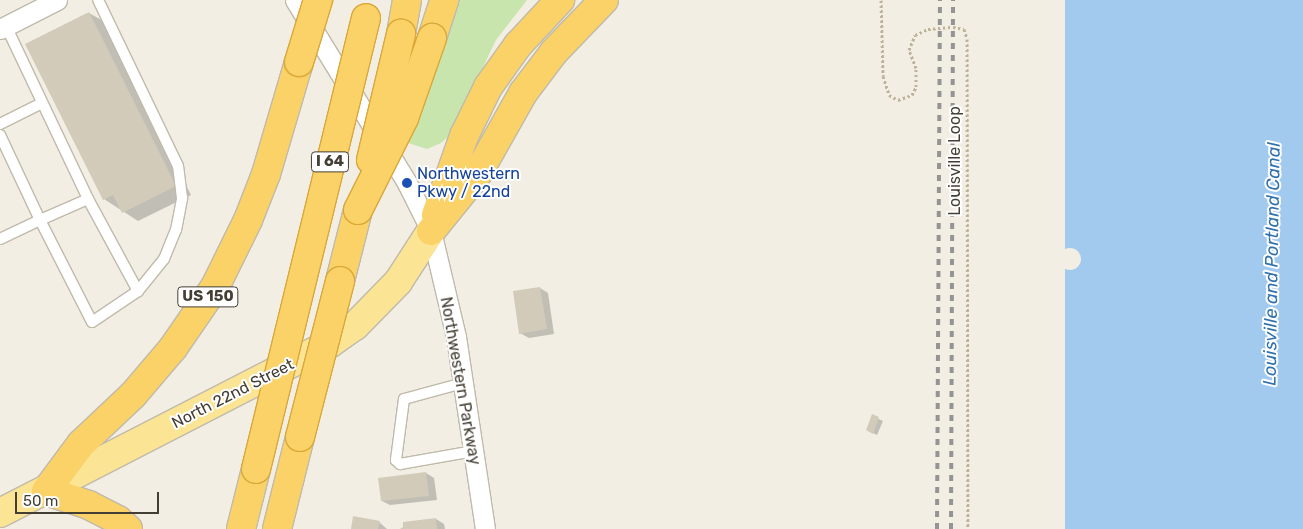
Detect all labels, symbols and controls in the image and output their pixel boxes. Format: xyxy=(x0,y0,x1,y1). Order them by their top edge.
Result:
street label: Louisville Loop xyxy=(945,106,965,216)
water label: Louisville and Portland Canal xyxy=(1259,142,1285,386)
road number: I 64 xyxy=(310,150,350,174)
place label: Northwestern Pkwy / 22nd xyxy=(417,164,520,202)
marker: Northwestern Pkwy / 22nd xyxy=(401,177,413,189)
road number: US 150 xyxy=(177,284,239,310)
street label: Northwestern Parkway xyxy=(436,295,484,467)
street label: North 22nd Street xyxy=(169,355,297,433)
scale bar xyxy=(18,482,161,514)
text: 50 m xyxy=(23,492,58,510)

